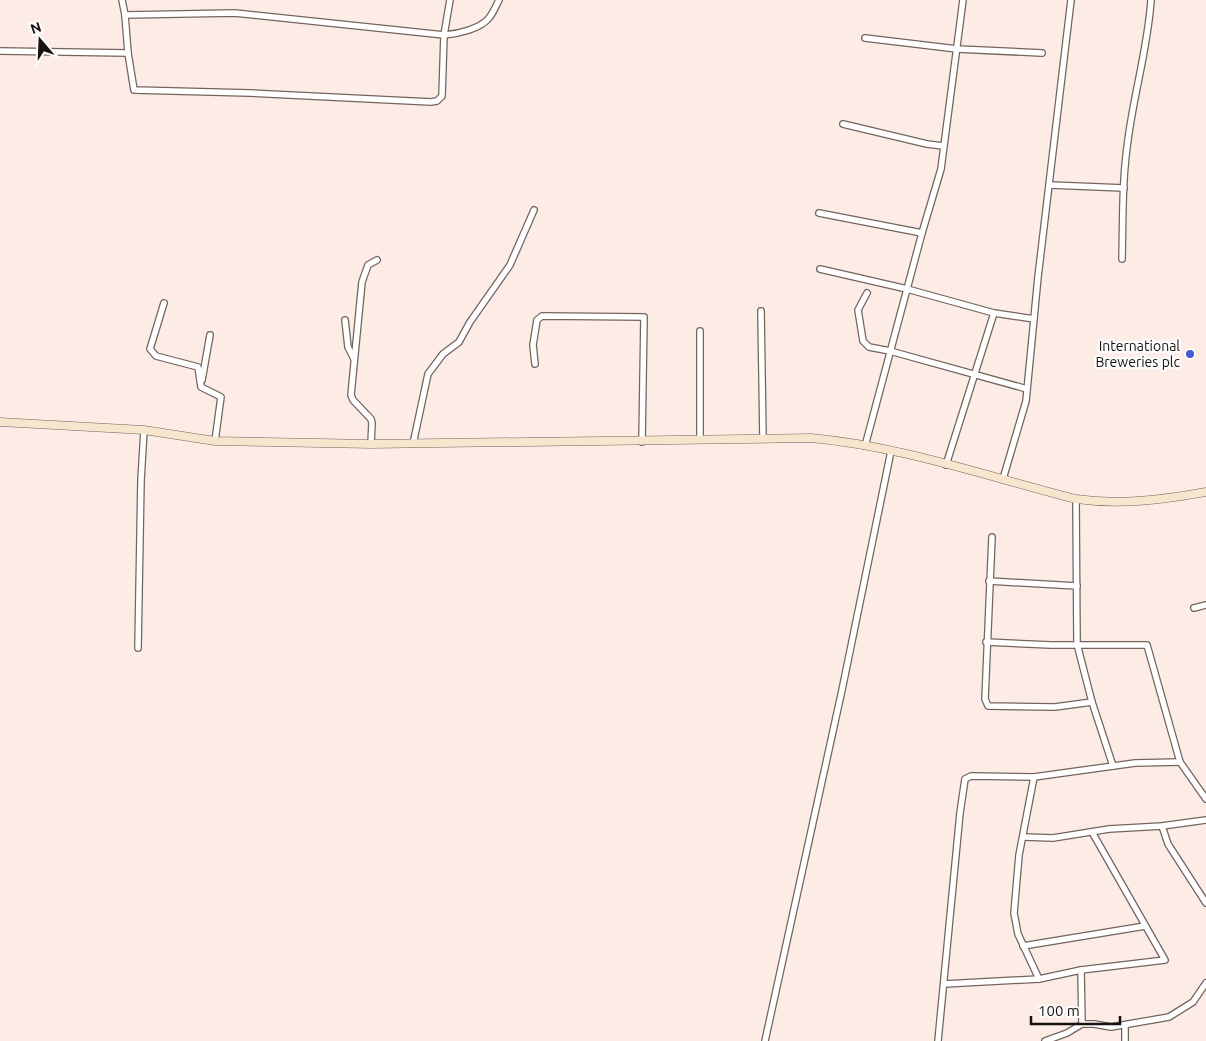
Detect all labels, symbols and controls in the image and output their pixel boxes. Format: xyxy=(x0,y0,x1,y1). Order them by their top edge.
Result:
north arrow xyxy=(15,15,65,65)
text: N xyxy=(28,18,43,37)
place label: International Breweries plc xyxy=(1095,338,1180,370)
marker: International Breweries plc xyxy=(1184,348,1196,360)
scale bar xyxy=(1031,994,1120,1026)
text: 100 m xyxy=(1038,1002,1080,1019)

